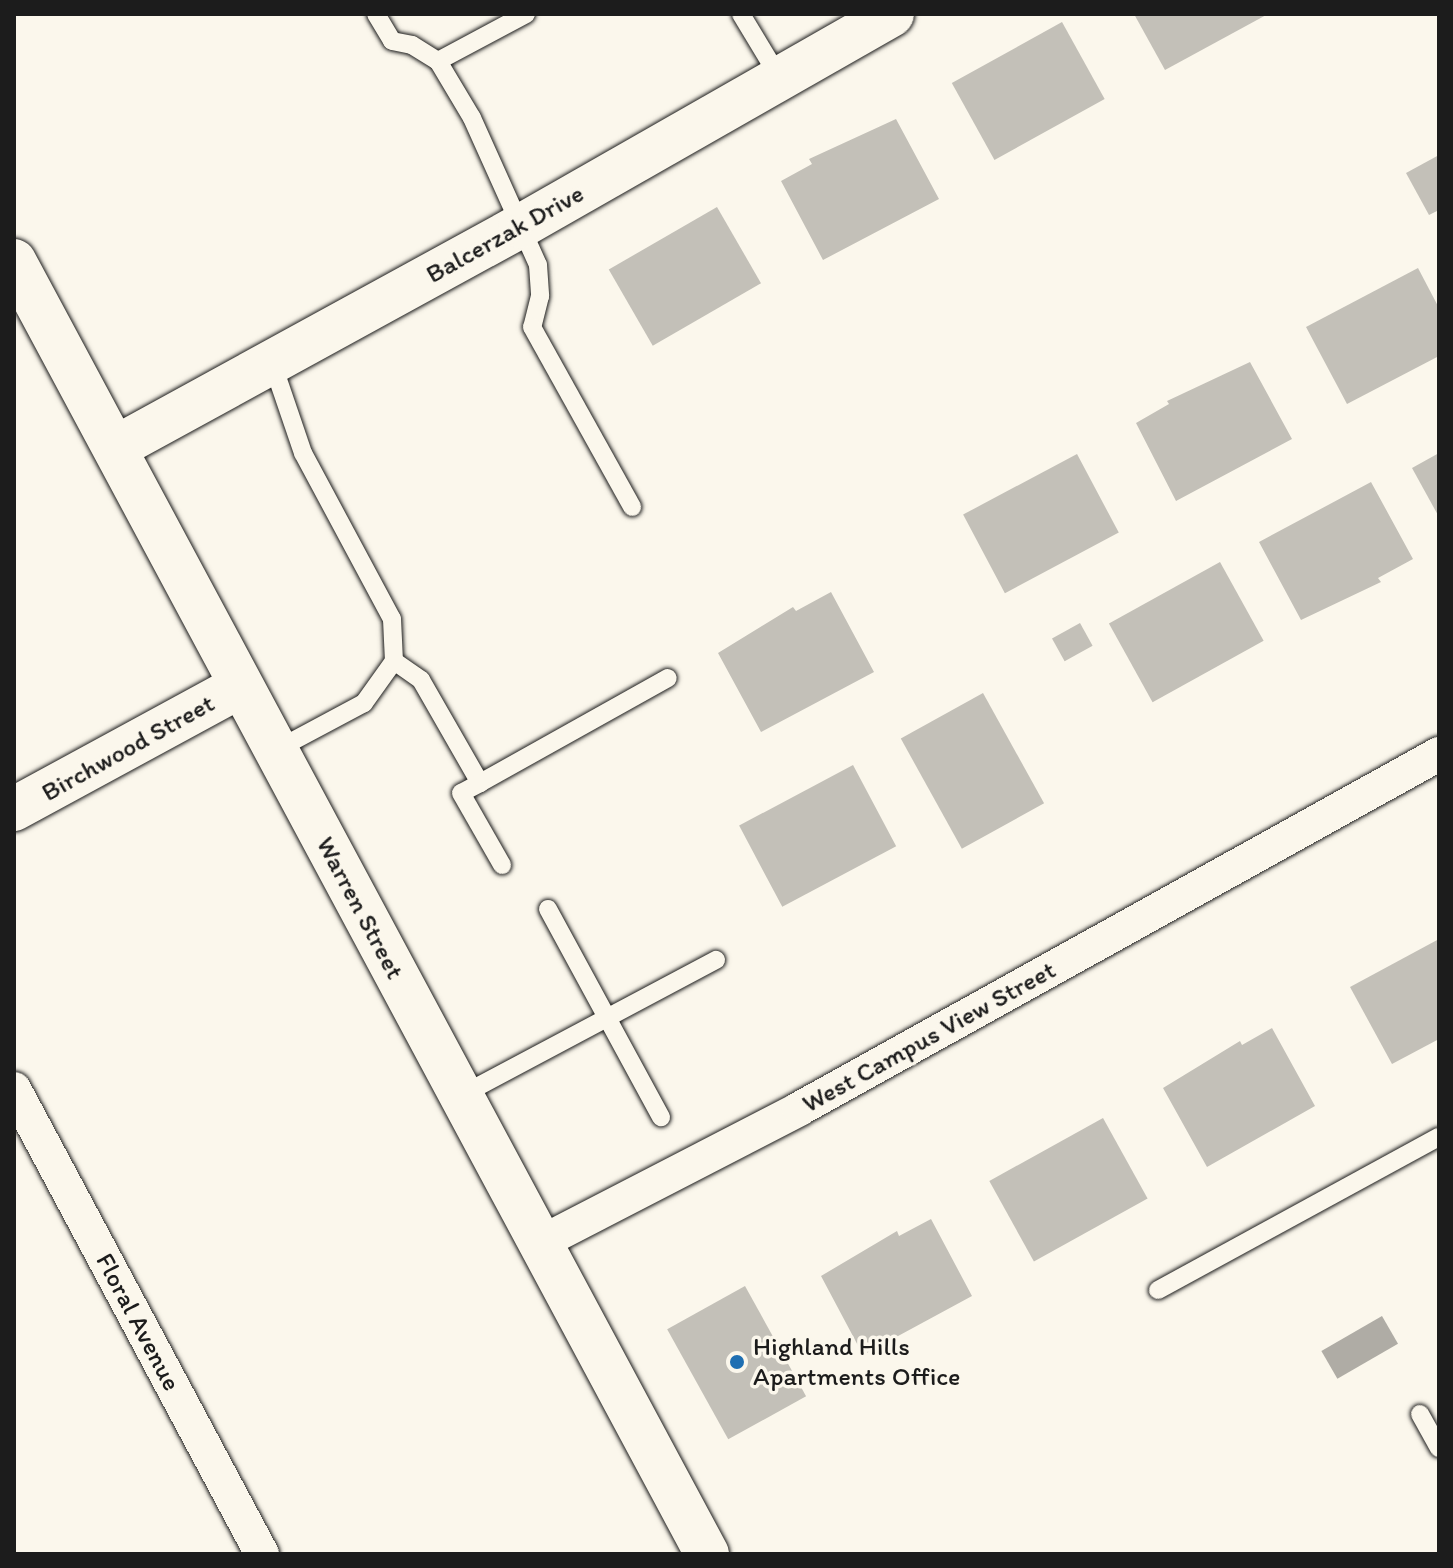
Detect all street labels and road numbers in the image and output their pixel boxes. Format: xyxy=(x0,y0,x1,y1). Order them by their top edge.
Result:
street label: Balcerzak Drive xyxy=(421,178,589,290)
street label: Birchwood Street xyxy=(36,688,220,808)
street label: Warren Street xyxy=(309,832,411,984)
street label: West Campus View Street xyxy=(797,954,1061,1120)
street label: Floral Avenue xyxy=(89,1248,187,1396)

